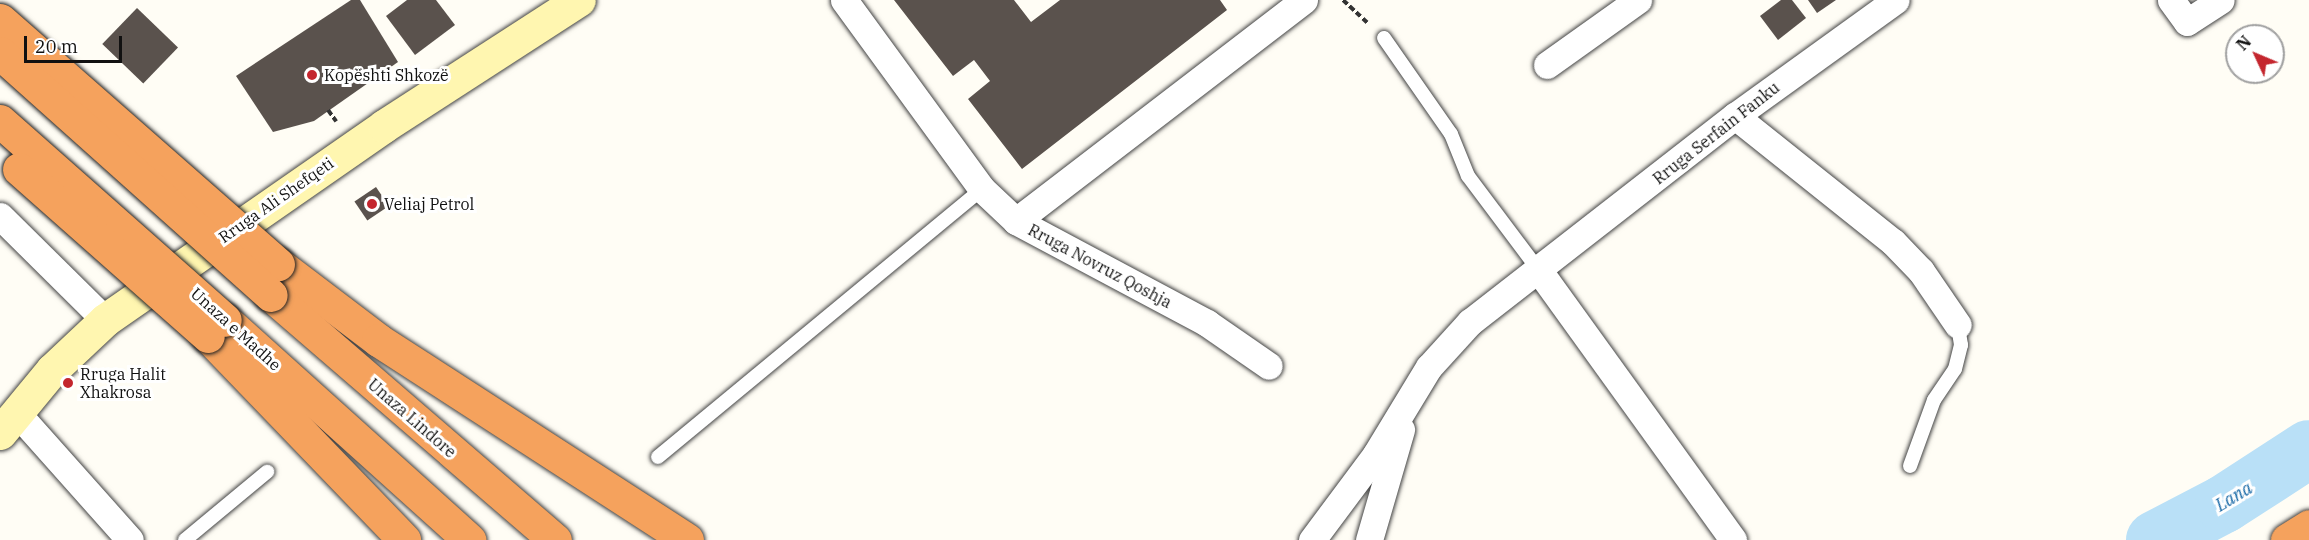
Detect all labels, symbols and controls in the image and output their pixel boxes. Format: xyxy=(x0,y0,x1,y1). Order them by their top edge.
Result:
scale bar xyxy=(27,24,124,62)
north arrow xyxy=(2225,24,2285,84)
text: N xyxy=(2232,31,2255,54)
text: 20 m xyxy=(35,35,78,58)
place label: Kopështi Shkozë xyxy=(324,65,449,85)
marker: Kopështi Shkozë xyxy=(305,68,319,82)
street label: Rruga Serfain Fanku xyxy=(1649,78,1783,188)
street label: Rruga Ali Shefqeti xyxy=(215,153,337,247)
place label: Veliaj Petrol xyxy=(384,194,474,214)
marker: Veliaj Petrol xyxy=(365,197,379,211)
street label: Rruga Novruz Qoshja xyxy=(1025,220,1175,312)
street label: Unaza e Madhe xyxy=(187,284,285,374)
place label: Rruga Halit Xhakrosa xyxy=(80,364,166,402)
street label: Unaza Lindore xyxy=(364,375,460,461)
marker: Rruga Halit Xhakrosa xyxy=(61,376,75,390)
water label: Lana xyxy=(2212,478,2256,516)

